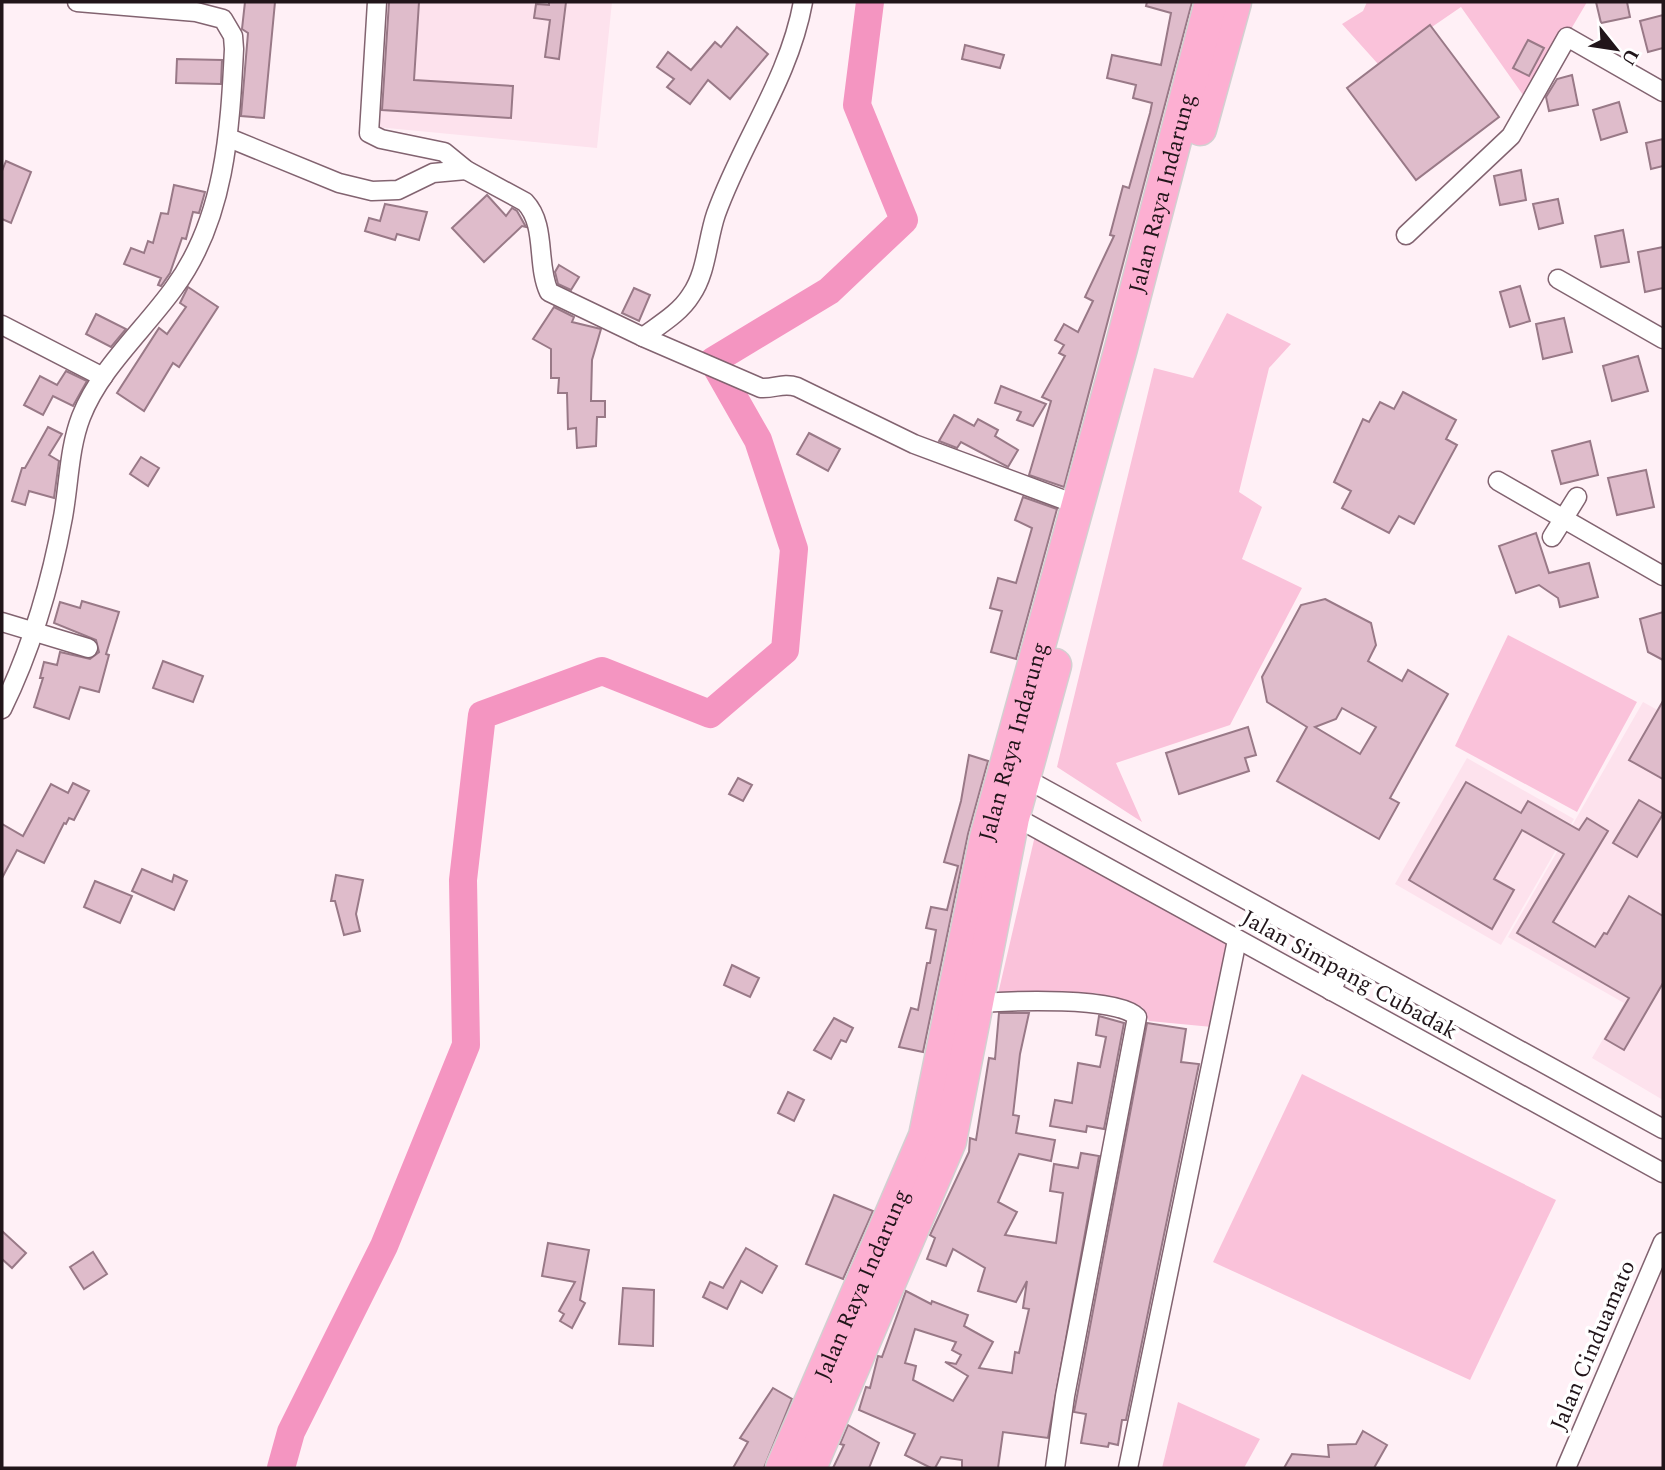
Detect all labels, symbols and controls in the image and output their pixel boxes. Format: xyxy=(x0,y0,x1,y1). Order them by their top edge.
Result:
north arrow xyxy=(1581,14,1651,84)
text: U xyxy=(1613,43,1646,71)
street label: Jalan Raya Indarung xyxy=(1120,90,1206,297)
street label: Jalan Raya Indarung xyxy=(970,638,1058,845)
street label: Jalan Simpang Cubadak xyxy=(1235,901,1464,1049)
street label: Jalan Raya Indarung xyxy=(806,1184,919,1386)
street label: Jalan Cinduamato xyxy=(1542,1255,1645,1436)

